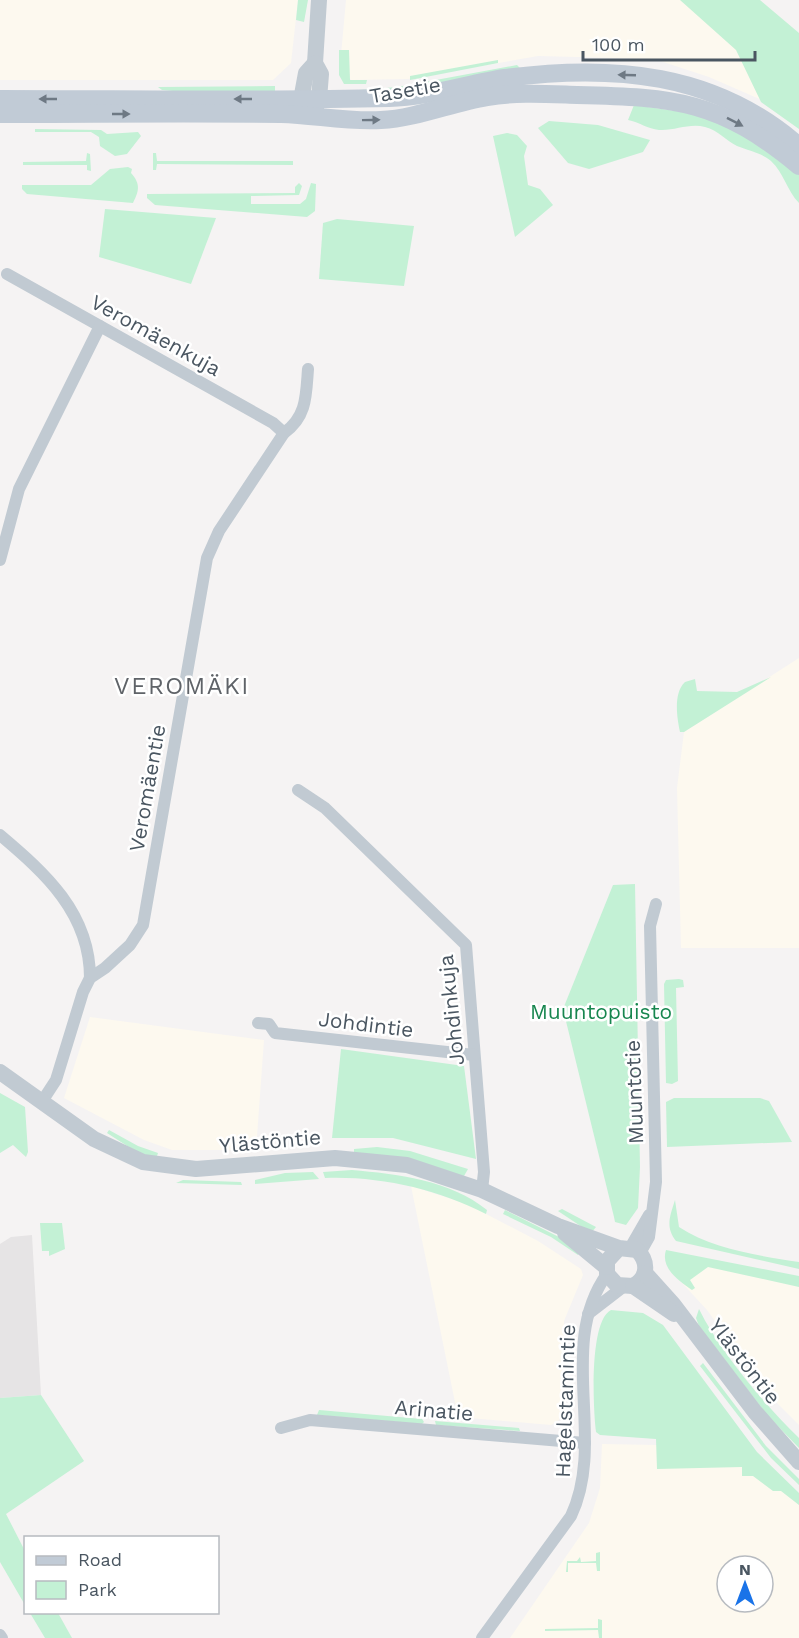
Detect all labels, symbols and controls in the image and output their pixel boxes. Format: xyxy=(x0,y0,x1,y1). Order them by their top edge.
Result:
scale bar xyxy=(583,24,756,62)
text: 100 m xyxy=(592,34,645,55)
street label: Tasetie xyxy=(367,71,443,109)
one-way arrow xyxy=(617,71,636,80)
one-way arrow xyxy=(38,94,57,104)
one-way arrow xyxy=(233,94,252,104)
one-way arrow xyxy=(112,109,131,119)
one-way arrow xyxy=(361,115,380,125)
one-way arrow xyxy=(726,117,743,127)
street label: Veromäenkuja xyxy=(87,289,226,381)
district label: VEROMÄKI xyxy=(114,672,250,700)
street label: Veromäentie xyxy=(123,722,171,854)
street label: Johdinkuja xyxy=(433,953,469,1067)
park label: Muuntopuisto xyxy=(530,999,672,1024)
street label: Johdintie xyxy=(317,1006,415,1042)
street label: Muuntotie xyxy=(620,1039,648,1145)
street label: Ylästöntie xyxy=(218,1124,322,1158)
street label: Ylästöntie xyxy=(704,1313,786,1409)
street label: Hagelstamintie xyxy=(550,1324,580,1478)
street label: Arinatie xyxy=(394,1394,474,1426)
legend xyxy=(24,1536,219,1614)
text: Road xyxy=(78,1549,122,1570)
north arrow xyxy=(715,1554,775,1614)
text: N xyxy=(739,1560,751,1579)
text: Park xyxy=(78,1579,117,1600)

